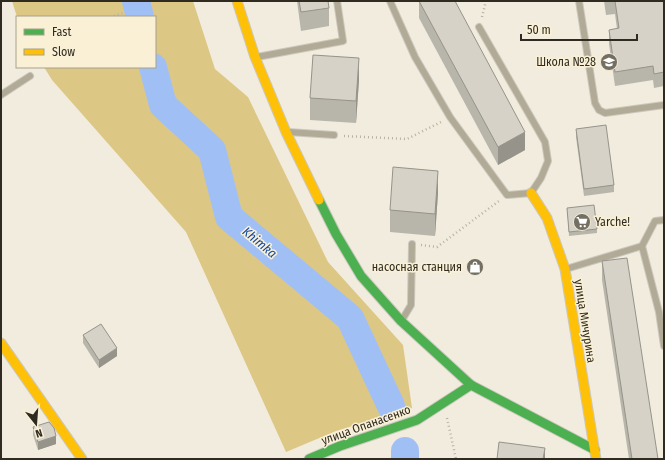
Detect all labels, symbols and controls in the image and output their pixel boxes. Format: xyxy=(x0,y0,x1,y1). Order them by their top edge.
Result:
legend xyxy=(16,16,156,68)
scale bar xyxy=(521,16,637,42)
text: 50 m xyxy=(527,23,551,37)
text: Fast xyxy=(52,25,71,39)
text: Slow xyxy=(52,45,75,59)
school or university icon: Школа №28 xyxy=(599,52,619,72)
place label: Школа №28 xyxy=(536,55,596,69)
supermarket icon: Yarche! xyxy=(572,212,592,232)
place label: Yarche! xyxy=(595,215,630,229)
water label: Khimka xyxy=(240,224,280,261)
shop icon: насосная станция xyxy=(465,257,485,277)
place label: насосная станция xyxy=(372,260,462,274)
street label: улица Мичурина xyxy=(571,278,599,364)
street label: улица Опанасенко xyxy=(319,402,413,448)
north arrow xyxy=(16,404,56,444)
text: N xyxy=(34,426,44,440)

